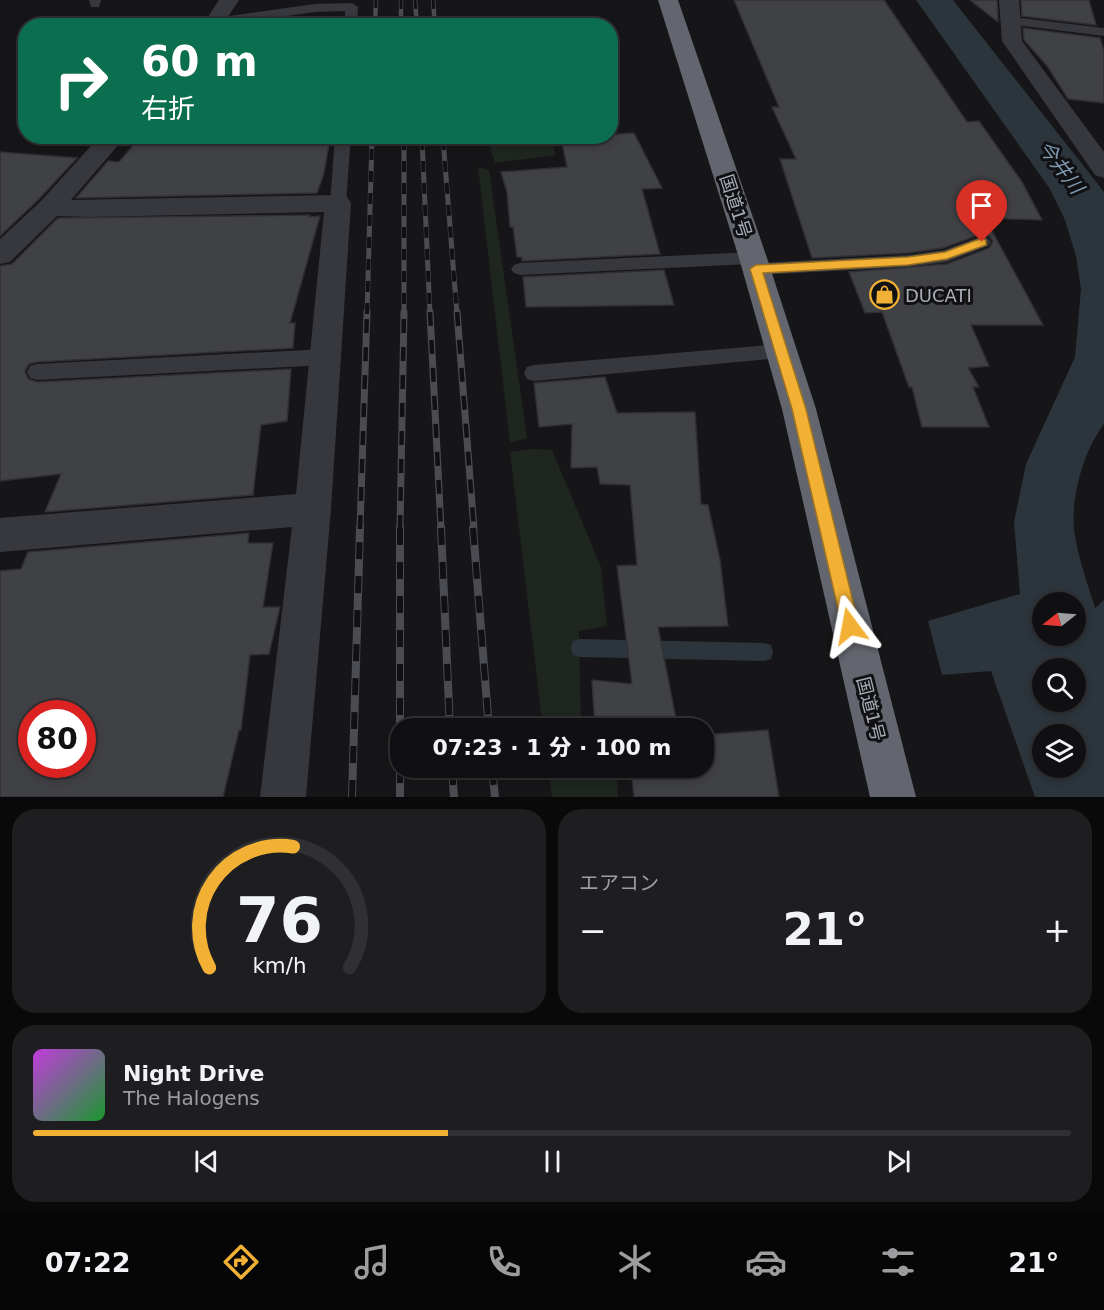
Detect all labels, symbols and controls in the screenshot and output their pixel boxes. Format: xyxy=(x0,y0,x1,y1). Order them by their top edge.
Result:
text: 60 m xyxy=(141,37,258,86)
icon: right xyxy=(42,42,120,120)
text: 右折 xyxy=(141,93,195,124)
water label: 今井川 xyxy=(1033,136,1090,200)
street label: 国道1号 xyxy=(716,172,756,240)
pin xyxy=(956,180,1007,242)
icon: arrive xyxy=(965,189,998,222)
shop icon: DUCATI xyxy=(868,279,900,311)
place label: DUCATI xyxy=(905,285,972,306)
north arrow xyxy=(1032,592,1086,646)
map controls xyxy=(1032,592,1086,778)
position arrow xyxy=(818,594,882,658)
button: search xyxy=(1032,658,1086,712)
street label: 国道1号 xyxy=(853,675,889,743)
speed limit sign: 80 xyxy=(18,700,96,778)
button: layers xyxy=(1032,724,1086,778)
text: 07:23 · 1 分 · 100 m xyxy=(433,735,671,760)
text: エアコン xyxy=(579,871,659,895)
text: 76 xyxy=(236,884,322,957)
text: 21° xyxy=(782,903,868,956)
text: − xyxy=(579,911,607,950)
text: + xyxy=(1043,911,1071,950)
text: km/h xyxy=(252,953,306,978)
text: Night Drive xyxy=(123,1061,264,1086)
text: The Halogens xyxy=(123,1086,260,1110)
icon: previous xyxy=(190,1145,223,1178)
icon: pause xyxy=(536,1145,569,1178)
icon: next xyxy=(882,1145,915,1178)
icon: directions xyxy=(220,1241,262,1283)
icon: music xyxy=(351,1241,393,1283)
icon: phone xyxy=(483,1241,525,1283)
icon: climate xyxy=(614,1241,656,1283)
icon: car xyxy=(745,1241,787,1283)
icon: filters xyxy=(877,1241,919,1283)
text: 07:22 xyxy=(45,1247,131,1278)
text: 21° xyxy=(1008,1247,1059,1278)

